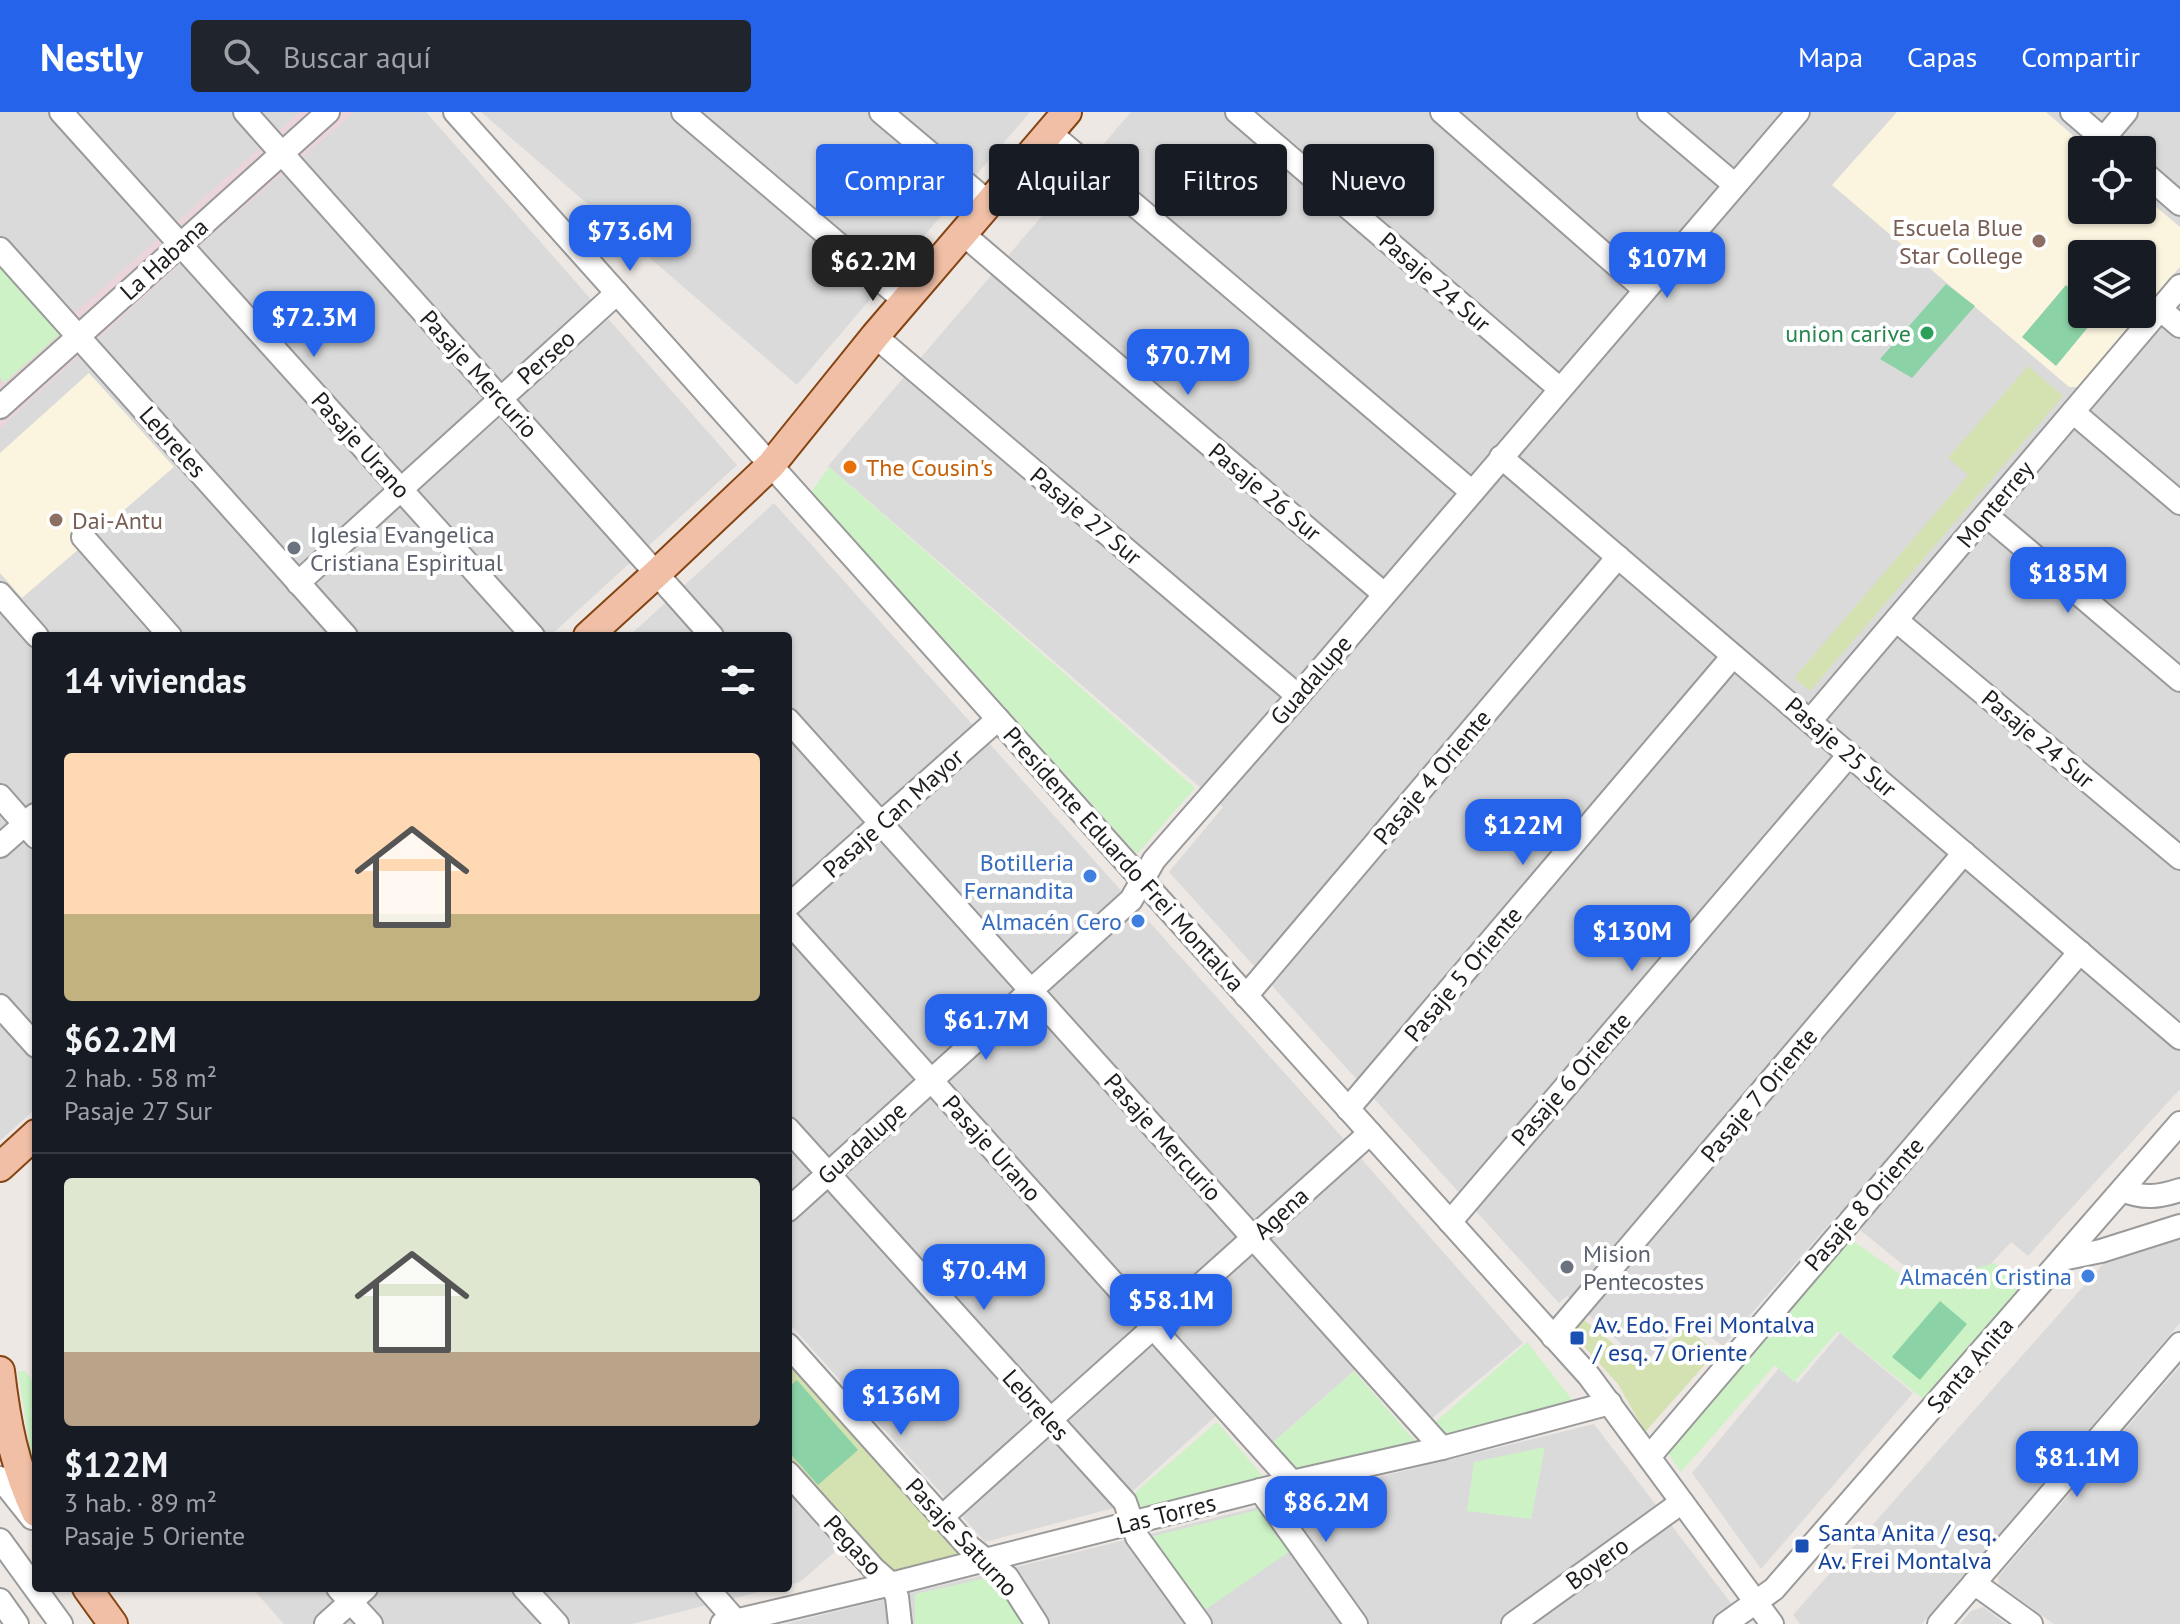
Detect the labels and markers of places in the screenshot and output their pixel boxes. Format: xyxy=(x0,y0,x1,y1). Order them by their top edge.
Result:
pin: $73.6M xyxy=(565,205,695,273)
place label: Escuela Blue Star College xyxy=(1893,212,2023,271)
pin: $107M xyxy=(1611,232,1723,300)
marker: Escuela Blue Star College xyxy=(2030,232,2048,250)
pin: $62.2M xyxy=(808,235,938,303)
pin: $72.3M xyxy=(249,291,379,359)
place label: union carive xyxy=(1785,318,1911,349)
marker: union carive xyxy=(1918,324,1936,342)
pin: $70.7M xyxy=(1123,329,1253,397)
place label: The Cousin's xyxy=(866,452,993,483)
marker: The Cousin's xyxy=(841,458,859,476)
place label: Dai-Antu xyxy=(72,505,163,536)
marker: Dai-Antu xyxy=(47,511,65,529)
place label: Iglesia Evangelica Cristiana Espiritual xyxy=(310,519,503,578)
marker: Iglesia Evangelica Cristiana Espiritual xyxy=(285,539,303,557)
pin: $185M xyxy=(2012,547,2124,615)
pin: $122M xyxy=(1467,799,1579,867)
place label: Botilleria Fernandita xyxy=(964,847,1074,906)
marker: Botilleria Fernandita xyxy=(1081,867,1099,885)
pin: $130M xyxy=(1576,905,1688,973)
place label: Almacén Cero xyxy=(981,906,1122,937)
marker: Almacén Cero xyxy=(1129,912,1147,930)
pin: $61.7M xyxy=(921,994,1051,1062)
place label: Mision Pentecostes xyxy=(1583,1238,1704,1297)
pin: $70.4M xyxy=(919,1244,1049,1312)
marker: Mision Pentecostes xyxy=(1558,1258,1576,1276)
place label: Almacén Cristina xyxy=(1900,1261,2072,1292)
marker: Almacén Cristina xyxy=(2079,1267,2097,1285)
pin: $58.1M xyxy=(1106,1274,1236,1342)
place label: Av. Edo. Frei Montalva / esq. 7 Oriente xyxy=(1592,1309,1815,1368)
marker: Av. Edo. Frei Montalva / esq. 7 Oriente xyxy=(1568,1329,1586,1347)
pin: $136M xyxy=(845,1369,957,1437)
pin: $81.1M xyxy=(2012,1431,2142,1499)
pin: $86.2M xyxy=(1261,1476,1391,1544)
place label: Santa Anita / esq. Av. Frei Montalva xyxy=(1818,1517,1997,1576)
marker: Santa Anita / esq. Av. Frei Montalva xyxy=(1793,1537,1811,1555)

